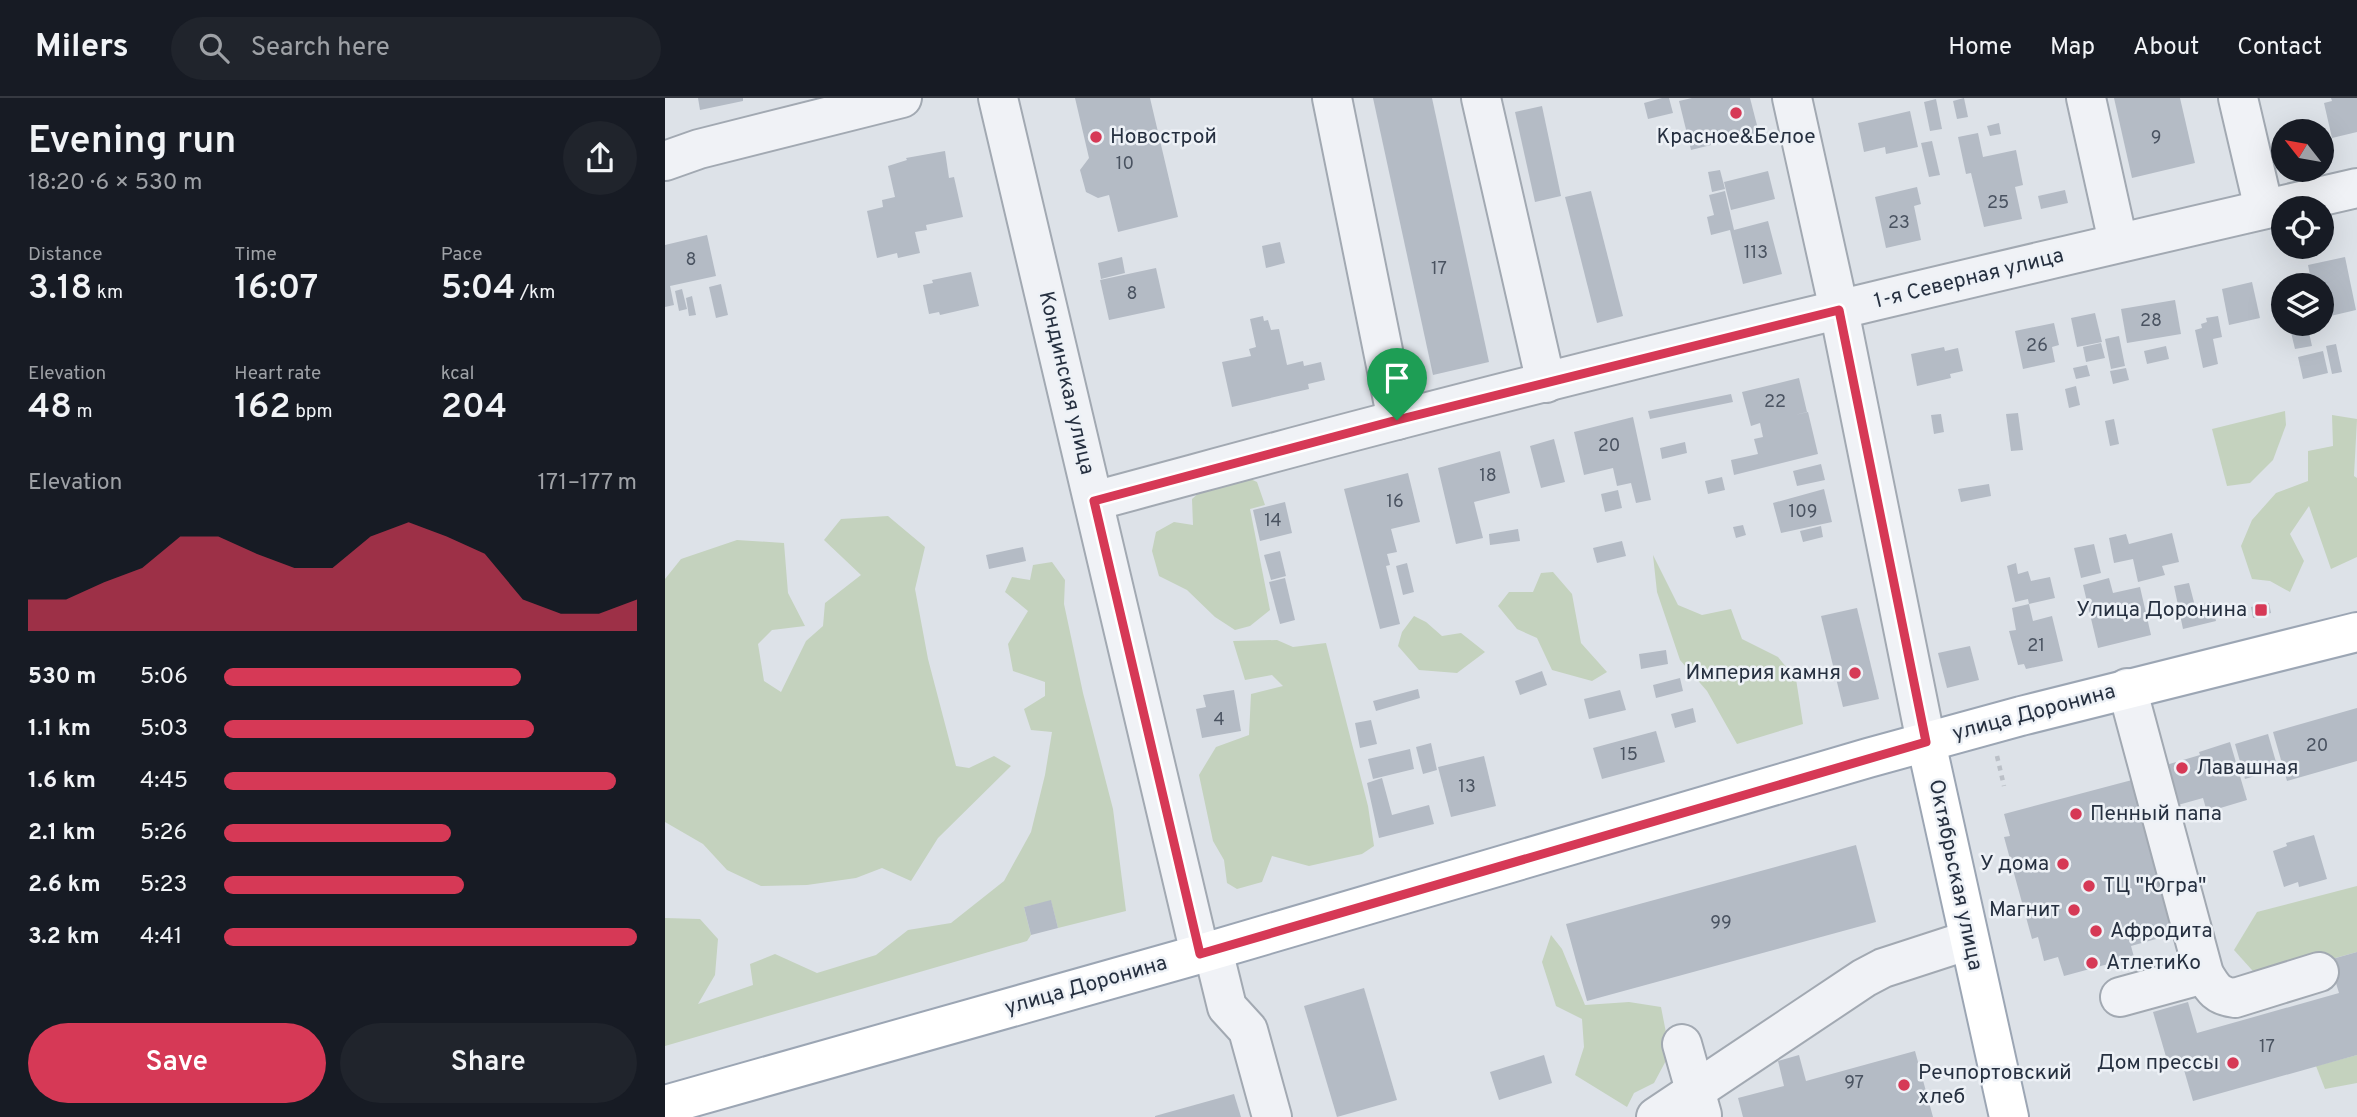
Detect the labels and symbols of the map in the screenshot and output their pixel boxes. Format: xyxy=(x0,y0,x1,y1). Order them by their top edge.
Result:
marker: Красное&Белое xyxy=(1728,105,1744,121)
north arrow xyxy=(2271,119,2335,182)
place label: Новострой xyxy=(1110,124,1217,151)
place label: Красное&Белое xyxy=(1656,124,1816,151)
house number: 9 xyxy=(2151,127,2161,150)
marker: Новострой xyxy=(1088,129,1104,145)
house number: 10 xyxy=(1116,153,1134,176)
house number: 25 xyxy=(1987,192,2009,215)
house number: 23 xyxy=(1888,212,1910,235)
house number: 113 xyxy=(1744,242,1768,265)
street label: 1-я Северная улица xyxy=(1871,242,2067,316)
house number: 8 xyxy=(686,249,697,272)
house number: 17 xyxy=(1431,258,1447,281)
house number: 8 xyxy=(1127,283,1138,306)
street label: Кондинская улица xyxy=(1032,289,1100,477)
house number: 28 xyxy=(2140,310,2162,333)
house number: 26 xyxy=(2026,335,2048,358)
pin xyxy=(1367,348,1427,420)
house number: 22 xyxy=(1764,391,1786,414)
house number: 20 xyxy=(1598,435,1620,458)
house number: 18 xyxy=(1479,465,1497,488)
house number: 16 xyxy=(1386,491,1404,514)
house number: 109 xyxy=(1788,501,1818,524)
house number: 14 xyxy=(1264,510,1282,533)
place label: Улица Доронина xyxy=(2076,597,2247,624)
marker: Улица Доронина xyxy=(2253,602,2269,618)
house number: 21 xyxy=(2027,635,2045,658)
place label: Империя камня xyxy=(1686,660,1841,687)
marker: Империя камня xyxy=(1847,665,1863,681)
street label: улица Доронина xyxy=(1950,678,2118,748)
house number: 4 xyxy=(1213,709,1225,732)
house number: 20 xyxy=(2306,735,2328,758)
house number: 15 xyxy=(1620,744,1638,767)
place label: Лавашная xyxy=(2196,755,2298,782)
marker: Лавашная xyxy=(2174,760,2190,776)
house number: 13 xyxy=(1458,776,1476,799)
street label: Октябрьская улица xyxy=(1922,777,1988,973)
place label: Пенный папа xyxy=(2090,801,2222,828)
marker: Пенный папа xyxy=(2068,806,2084,822)
place label: У дома xyxy=(1980,851,2049,878)
marker: У дома xyxy=(2055,856,2071,872)
place label: ТЦ "Югра" xyxy=(2103,873,2207,900)
marker: ТЦ "Югра" xyxy=(2081,878,2097,894)
place label: Магнит xyxy=(1989,897,2060,924)
marker: Магнит xyxy=(2066,902,2082,918)
house number: 99 xyxy=(1710,912,1732,935)
place label: Афродита xyxy=(2110,918,2212,945)
marker: Афродита xyxy=(2088,923,2104,939)
street label: улица Доронина xyxy=(1002,950,1170,1022)
place label: АтлетиКо xyxy=(2106,950,2201,977)
marker: АтлетиКо xyxy=(2084,955,2100,971)
house number: 17 xyxy=(2259,1036,2275,1059)
place label: Дом прессы xyxy=(2097,1050,2219,1077)
marker: Дом прессы xyxy=(2225,1055,2241,1071)
place label: Речпортовский хлеб xyxy=(1918,1060,2072,1111)
house number: 97 xyxy=(1844,1072,1864,1095)
marker: Речпортовский хлеб xyxy=(1896,1077,1912,1093)

